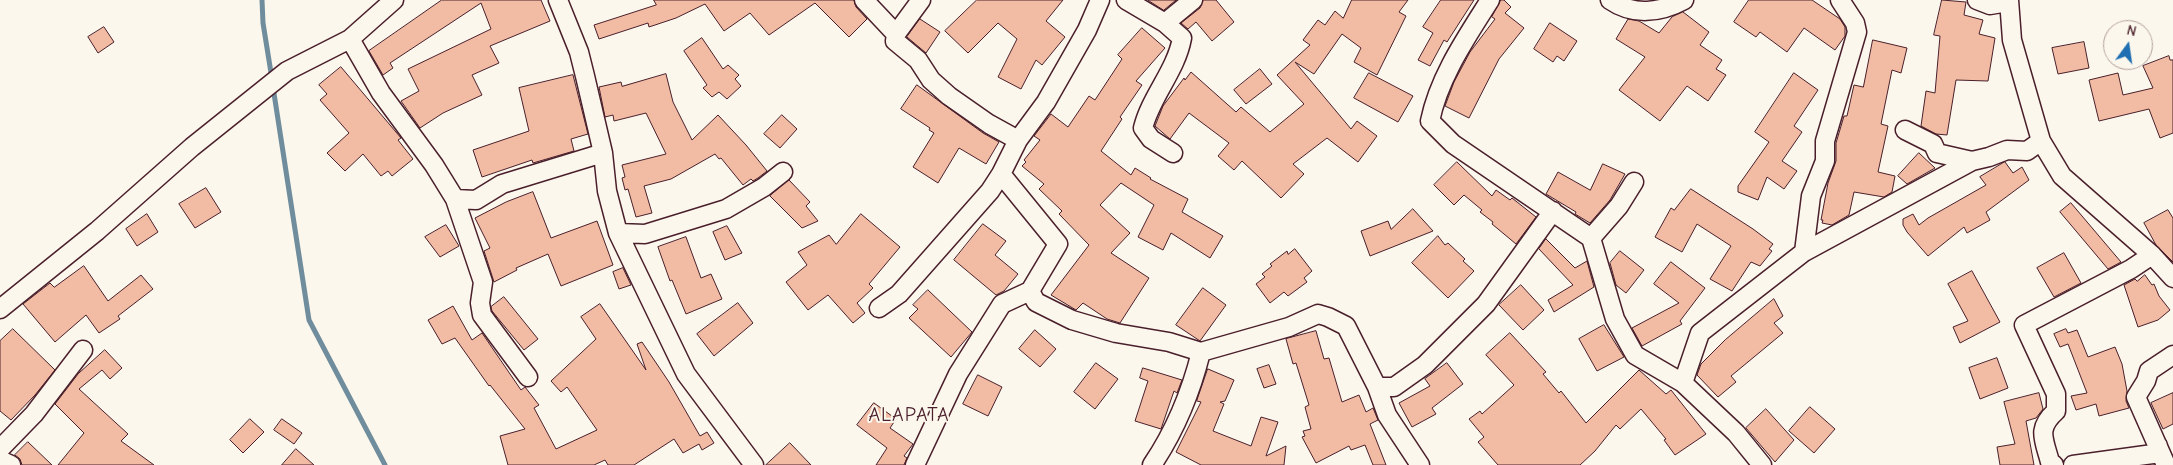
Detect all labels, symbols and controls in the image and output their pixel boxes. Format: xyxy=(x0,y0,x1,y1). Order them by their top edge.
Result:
north arrow xyxy=(2103,20,2153,70)
text: N xyxy=(2125,22,2138,40)
district label: ALAPATA xyxy=(868,403,950,427)

